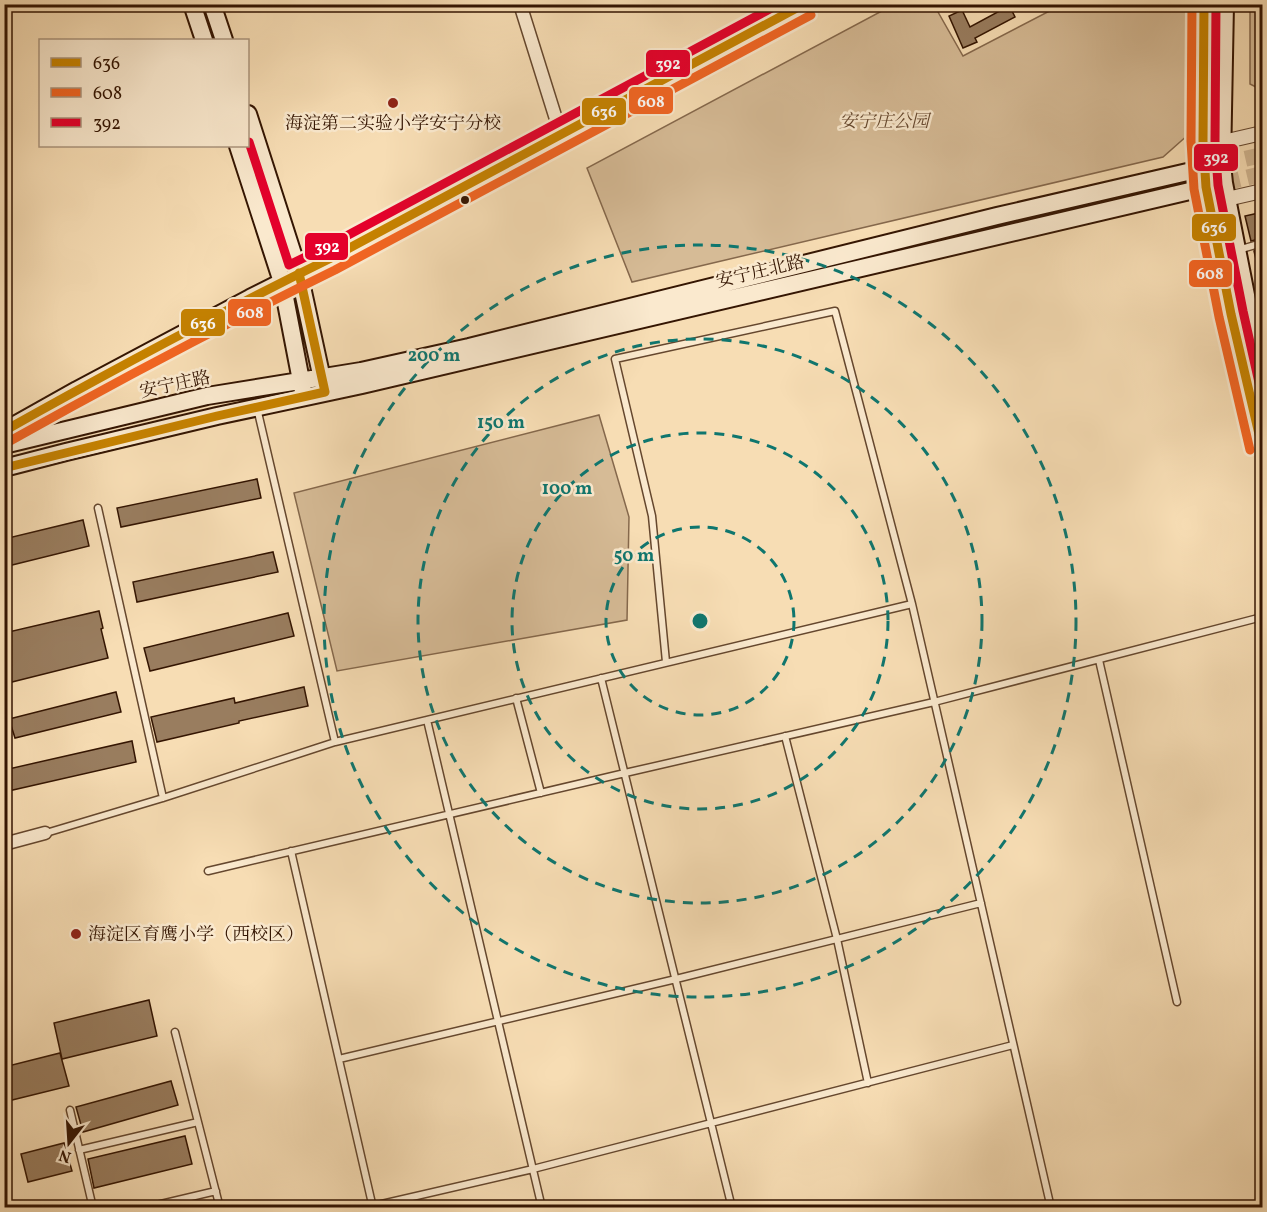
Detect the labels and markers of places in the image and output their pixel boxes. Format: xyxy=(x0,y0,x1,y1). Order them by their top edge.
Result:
marker: 海淀第二实验小学安宁分校 xyxy=(386,96,400,110)
place label: 海淀第二实验小学安宁分校 xyxy=(285,112,501,137)
unlabelled marker xyxy=(459,194,471,206)
centre of rings xyxy=(690,611,710,631)
place label: 海淀区育鹰小学（西校区） xyxy=(88,923,304,948)
marker: 海淀区育鹰小学（西校区） xyxy=(69,927,83,941)

